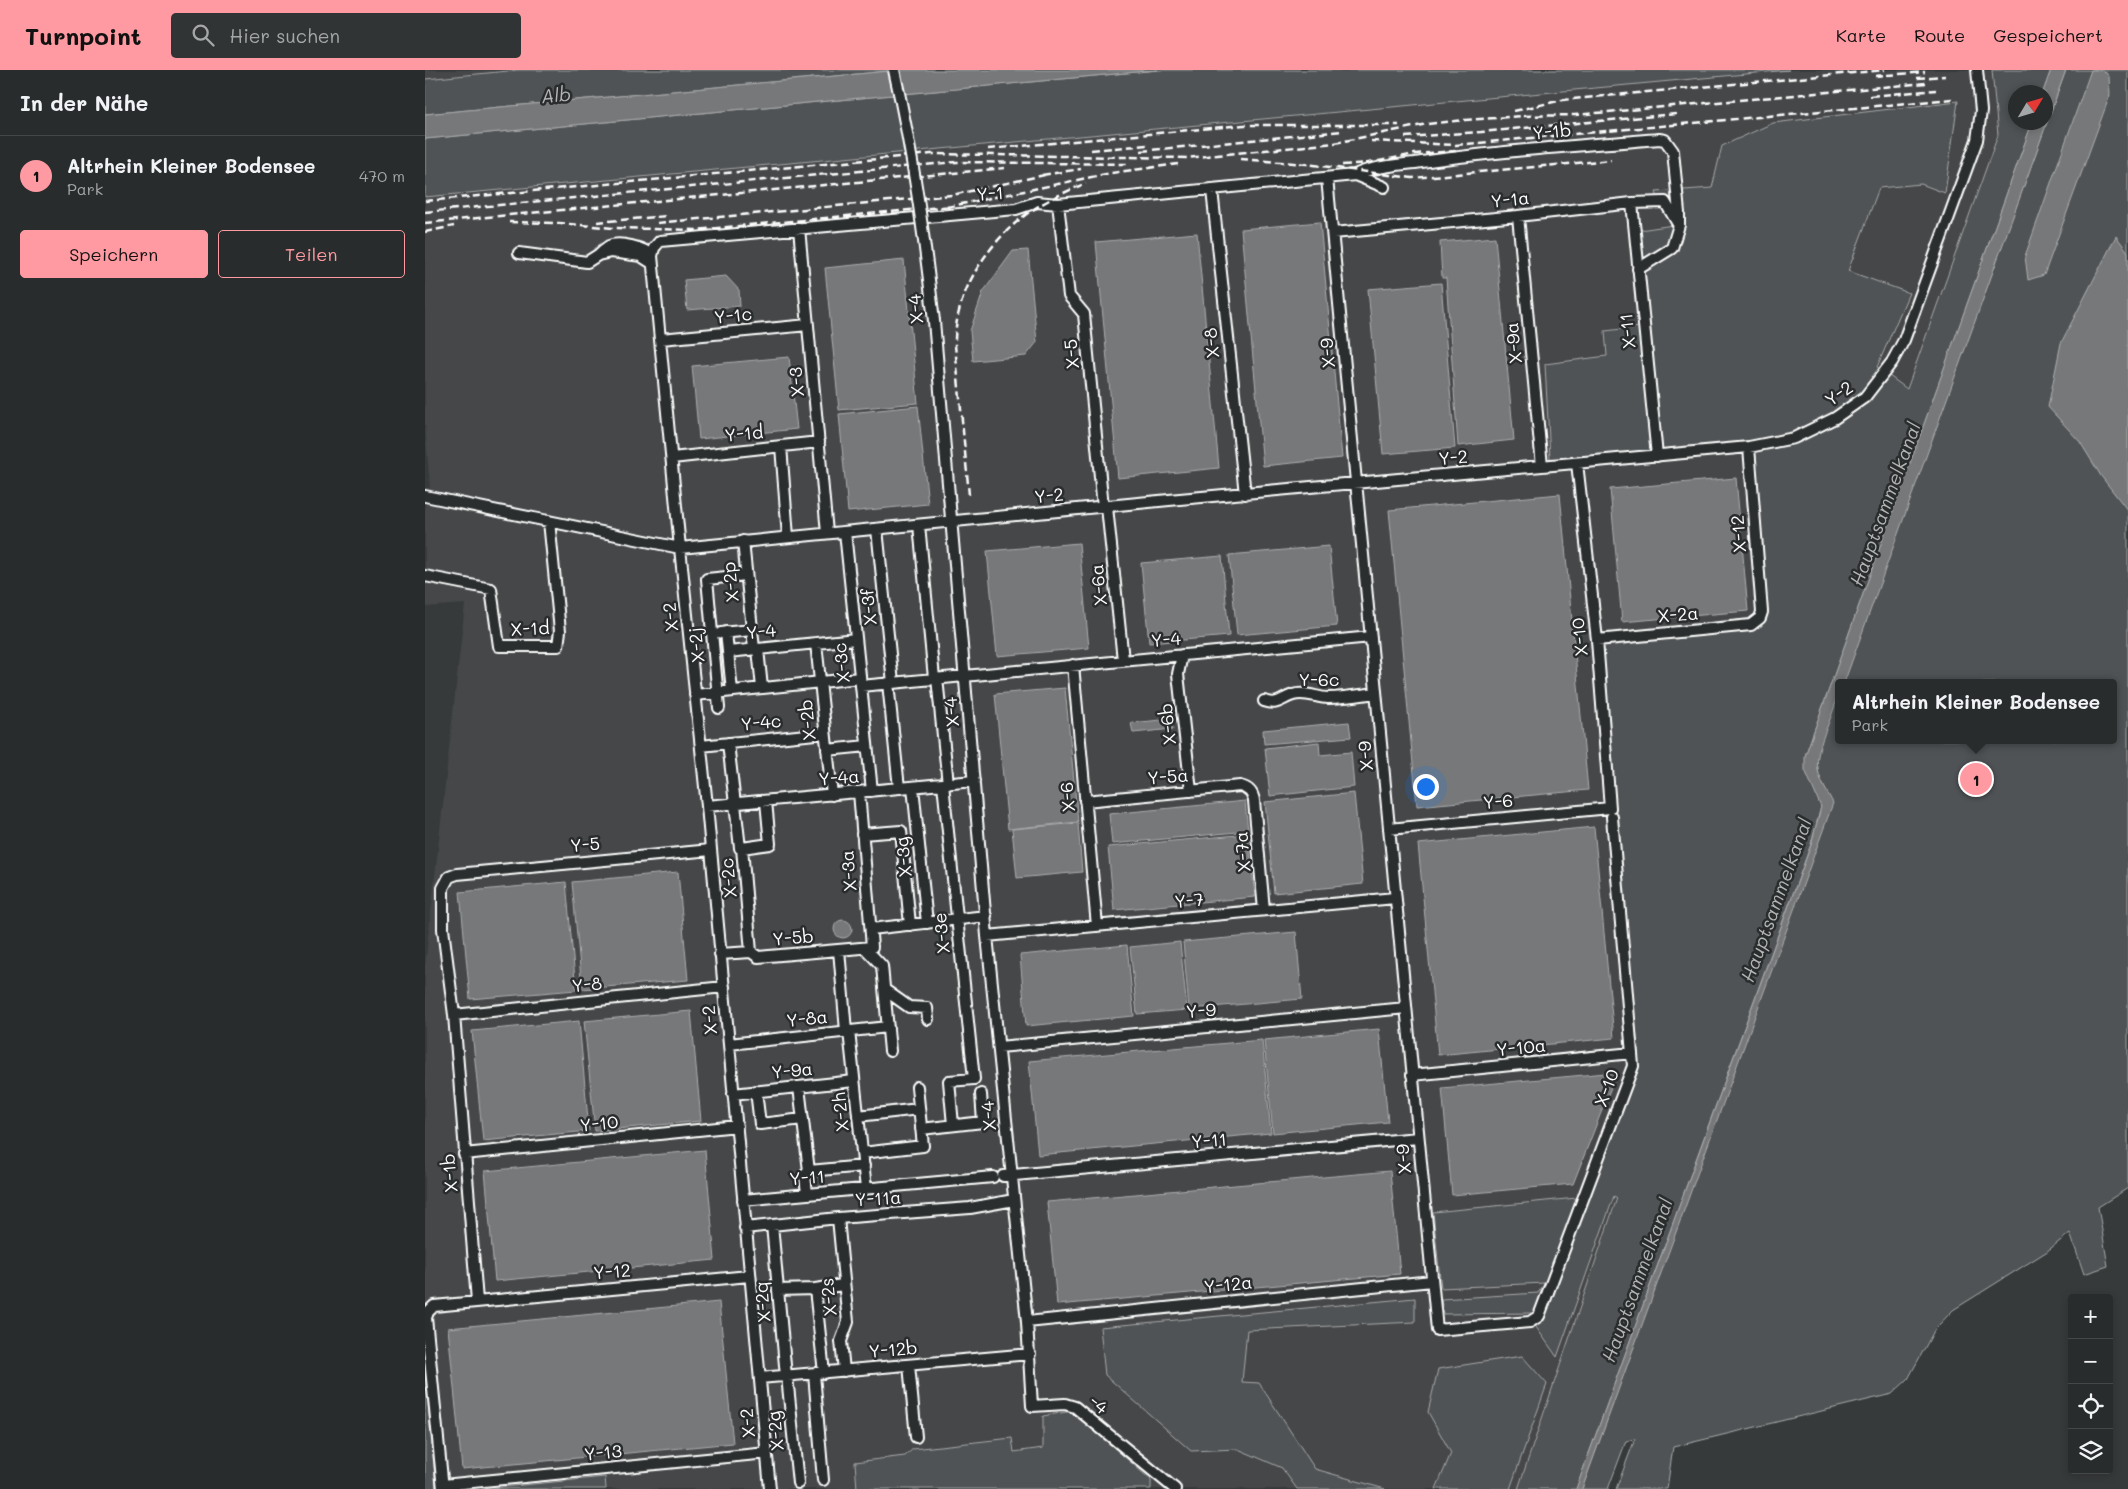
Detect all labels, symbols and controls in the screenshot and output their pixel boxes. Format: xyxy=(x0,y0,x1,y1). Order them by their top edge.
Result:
search box xyxy=(171,13,521,58)
text: Turnpoint xyxy=(25,20,141,51)
icon: search xyxy=(189,21,217,49)
text: Hier suchen xyxy=(229,23,340,48)
text: Karte xyxy=(1836,23,1886,47)
text: Route xyxy=(1914,23,1965,47)
text: Gespeichert xyxy=(1993,23,2103,47)
water label: Alb xyxy=(540,81,572,108)
north arrow xyxy=(2008,85,2053,130)
text: In der Nähe xyxy=(20,89,148,116)
street label: Y-1b xyxy=(1531,117,1572,145)
text: Altrhein Kleiner Bodensee xyxy=(67,153,315,178)
text: 1 xyxy=(32,165,40,186)
text: 470 m xyxy=(359,165,405,186)
text: Park xyxy=(67,178,103,199)
street label: Y-1 xyxy=(975,180,1004,206)
street label: Y-1a xyxy=(1489,185,1530,213)
button: Speichern xyxy=(20,230,208,278)
button: Teilen xyxy=(218,230,405,278)
street label: X-4 xyxy=(901,292,929,325)
street label: Y-1c xyxy=(713,301,753,329)
street label: X-11 xyxy=(1613,312,1641,350)
street label: X-9a xyxy=(1499,321,1527,365)
street label: X-8 xyxy=(1197,327,1225,360)
street label: X-9 xyxy=(1314,337,1340,369)
street label: X-5 xyxy=(1058,338,1084,370)
street label: X-3 xyxy=(783,366,809,398)
street label: Y-2 xyxy=(1819,375,1857,411)
water label: Hauptsammelkanal xyxy=(1843,418,1926,589)
street label: Y-1d xyxy=(723,419,764,447)
street label: Y-2 xyxy=(1437,444,1469,470)
street label: Y-2 xyxy=(1033,482,1065,508)
street label: X-12 xyxy=(1725,514,1751,554)
street label: X-2p xyxy=(716,561,744,604)
street label: X-6a xyxy=(1084,563,1112,607)
street label: X-3f xyxy=(854,586,882,627)
street label: X-2a xyxy=(1657,600,1699,628)
street label: X-2 xyxy=(657,601,683,633)
street label: X-1d xyxy=(510,615,550,641)
street label: Y-4 xyxy=(745,617,777,645)
street label: X-10 xyxy=(1565,617,1593,658)
street label: X-2j xyxy=(682,626,710,664)
street label: Y-4 xyxy=(1150,626,1182,652)
street label: X-3c xyxy=(827,642,855,685)
street label: Y-6c xyxy=(1299,667,1339,691)
popup xyxy=(1835,679,2117,744)
text: Altrhein Kleiner Bodensee xyxy=(1852,689,2100,714)
street label: X-4 xyxy=(938,696,964,728)
street label: X-2b xyxy=(793,698,821,742)
street label: X-6b xyxy=(1153,702,1181,746)
street label: Y-4c xyxy=(739,708,782,736)
text: Park xyxy=(1852,714,1888,735)
street label: X-9 xyxy=(1352,740,1378,772)
pin: 1 xyxy=(1960,760,1992,798)
street label: Y-5a xyxy=(1146,762,1189,790)
street label: Y-4a xyxy=(817,763,860,791)
your location xyxy=(1413,774,1439,800)
street label: X-6 xyxy=(1054,781,1080,813)
street label: Y-6 xyxy=(1482,788,1514,814)
water label: Hauptsammelkanal xyxy=(1734,814,1817,985)
street label: Y-5 xyxy=(569,831,601,857)
street label: X-7a xyxy=(1228,831,1256,873)
street label: X-3g xyxy=(889,836,917,879)
street label: X-3a xyxy=(834,849,862,893)
street label: X-2c xyxy=(714,857,742,899)
street label: Y-7 xyxy=(1173,887,1205,913)
street label: X-3e xyxy=(927,911,955,955)
street label: Y-5b xyxy=(771,923,815,951)
street label: Y-8 xyxy=(571,970,603,998)
street label: Y-9 xyxy=(1185,997,1217,1023)
street label: X-2 xyxy=(696,1004,722,1036)
street label: Y-8a xyxy=(785,1004,829,1032)
street label: Y-10a xyxy=(1495,1032,1547,1062)
street label: Y-9a xyxy=(770,1056,814,1084)
street label: X-10 xyxy=(1588,1065,1624,1110)
street label: X-2h xyxy=(826,1091,854,1133)
street label: X-4 xyxy=(975,1100,1001,1132)
street label: Y-10 xyxy=(578,1109,619,1137)
street label: Y-11 xyxy=(1190,1127,1228,1154)
street label: X-9 xyxy=(1390,1143,1416,1175)
street label: X-1b xyxy=(435,1153,463,1194)
street label: Y-11 xyxy=(788,1164,826,1191)
street label: Y-11a xyxy=(854,1184,902,1212)
water label: Hauptsammelkanal xyxy=(1595,1194,1678,1365)
street label: Y-12 xyxy=(592,1257,632,1285)
street label: Y-12a xyxy=(1202,1270,1253,1298)
street label: X-2s xyxy=(814,1277,842,1317)
street label: X-2q xyxy=(748,1281,776,1324)
map controls xyxy=(2068,1294,2113,1474)
button: + xyxy=(2068,1294,2113,1339)
street label: Y-12b xyxy=(867,1335,918,1363)
button: − xyxy=(2068,1339,2113,1384)
button: locate xyxy=(2068,1384,2113,1429)
street label: -4 xyxy=(1084,1389,1113,1420)
street label: X-2 xyxy=(734,1407,760,1439)
street label: X-2g xyxy=(761,1410,789,1452)
button: layers xyxy=(2068,1429,2113,1474)
street label: Y-13 xyxy=(583,1438,623,1466)

